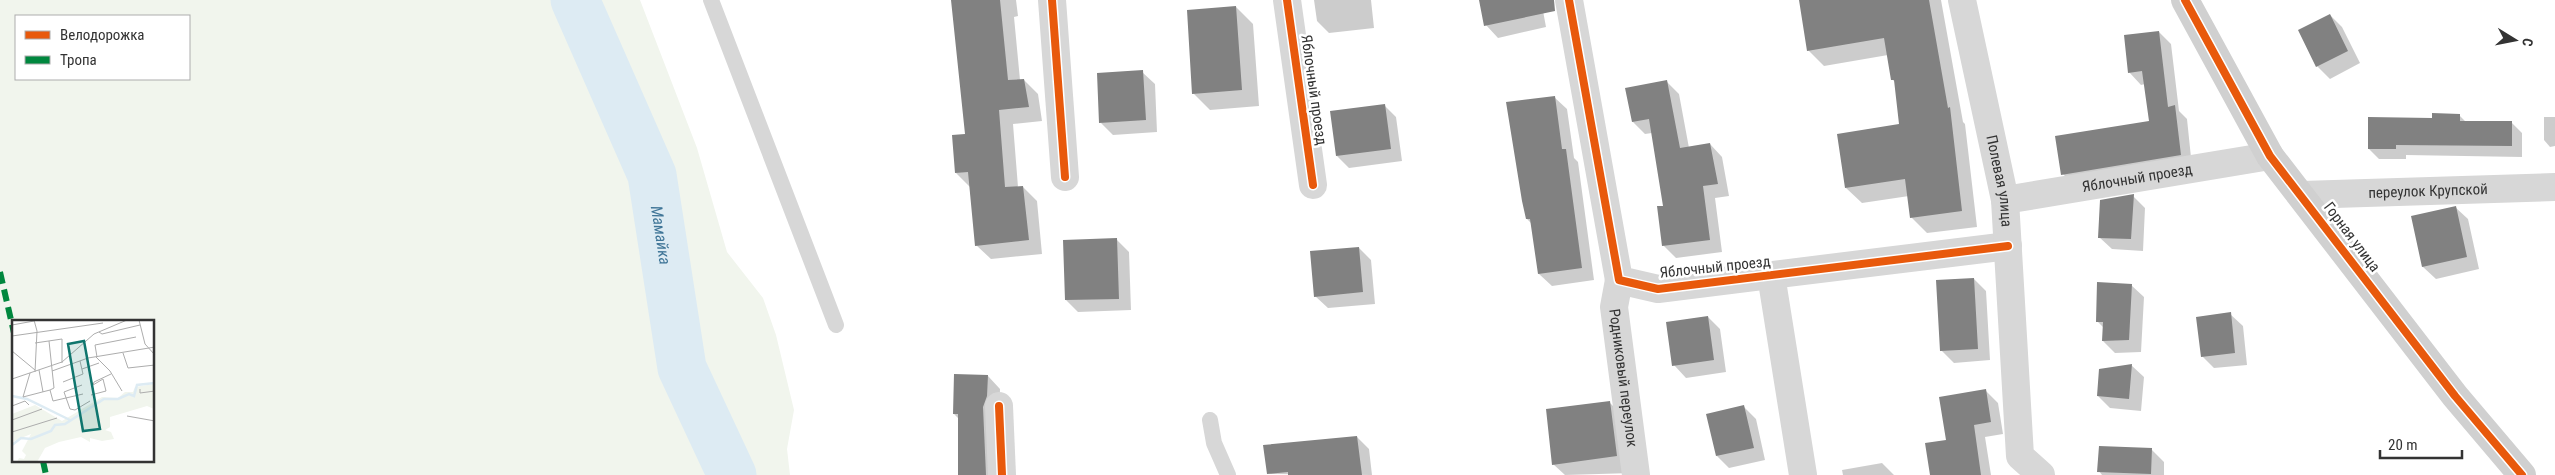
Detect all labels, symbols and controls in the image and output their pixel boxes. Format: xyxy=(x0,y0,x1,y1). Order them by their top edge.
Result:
legend xyxy=(15,15,190,80)
north arrow xyxy=(2490,15,2540,65)
text: Велодорожка xyxy=(60,26,145,44)
street label: Яблочный проезд xyxy=(1297,34,1331,146)
text: С xyxy=(2519,37,2536,48)
text: Тропа xyxy=(60,51,97,69)
street label: Полевая улица xyxy=(1982,133,2016,228)
street label: Яблочный проезд xyxy=(2081,160,2194,196)
street label: переулок Крупской xyxy=(2368,180,2488,202)
street label: Горная улица xyxy=(2320,199,2384,275)
water label: Мамайка xyxy=(647,204,675,266)
street label: Яблочный проезд xyxy=(1659,252,1771,282)
street label: Родниковый переулок xyxy=(1605,308,1641,448)
inset map xyxy=(12,320,155,462)
scale bar xyxy=(2380,428,2462,460)
text: 20 m xyxy=(2388,436,2418,454)

